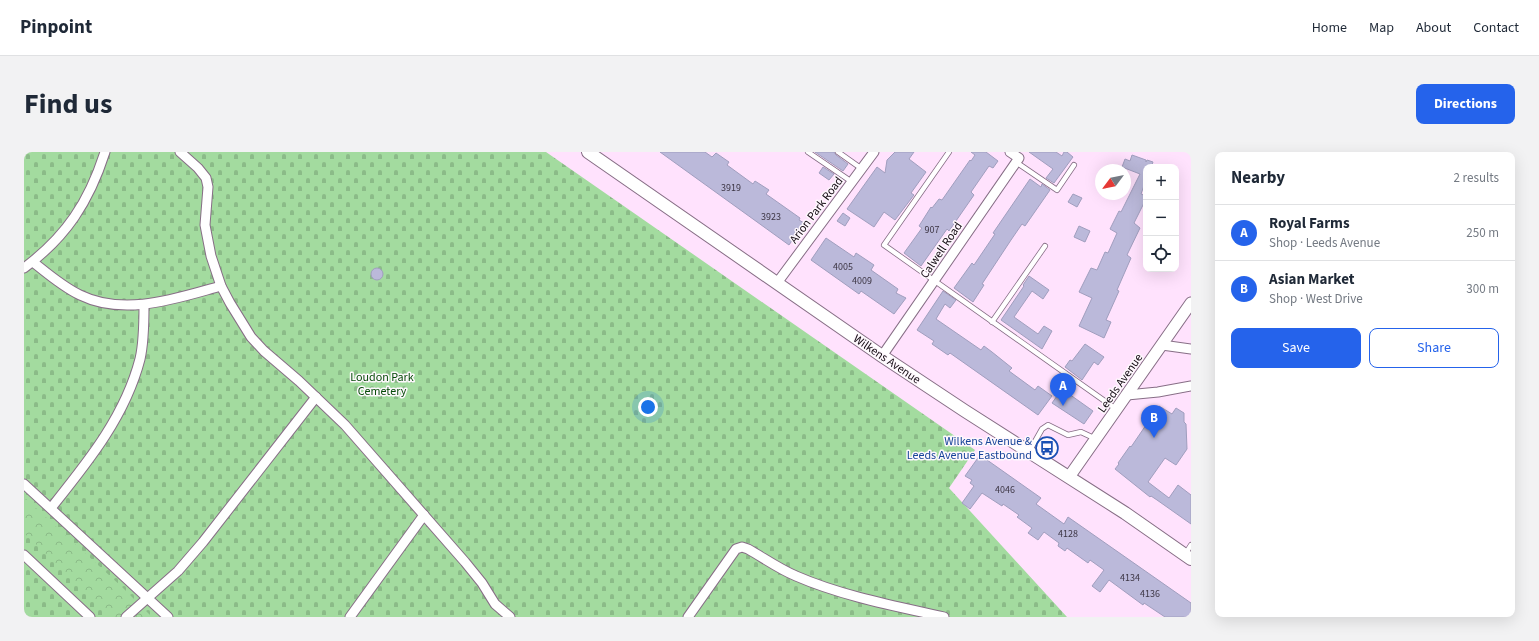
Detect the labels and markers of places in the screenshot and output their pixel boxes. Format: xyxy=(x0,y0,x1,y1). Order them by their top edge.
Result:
pin: A xyxy=(1050,373,1076,406)
pin: B xyxy=(1141,405,1167,438)
place label: Wilkens Avenue & Leeds Avenue Eastbound xyxy=(907,433,1033,464)
bus stop icon: Wilkens Avenue & Leeds Avenue Eastbound xyxy=(1034,435,1060,461)

